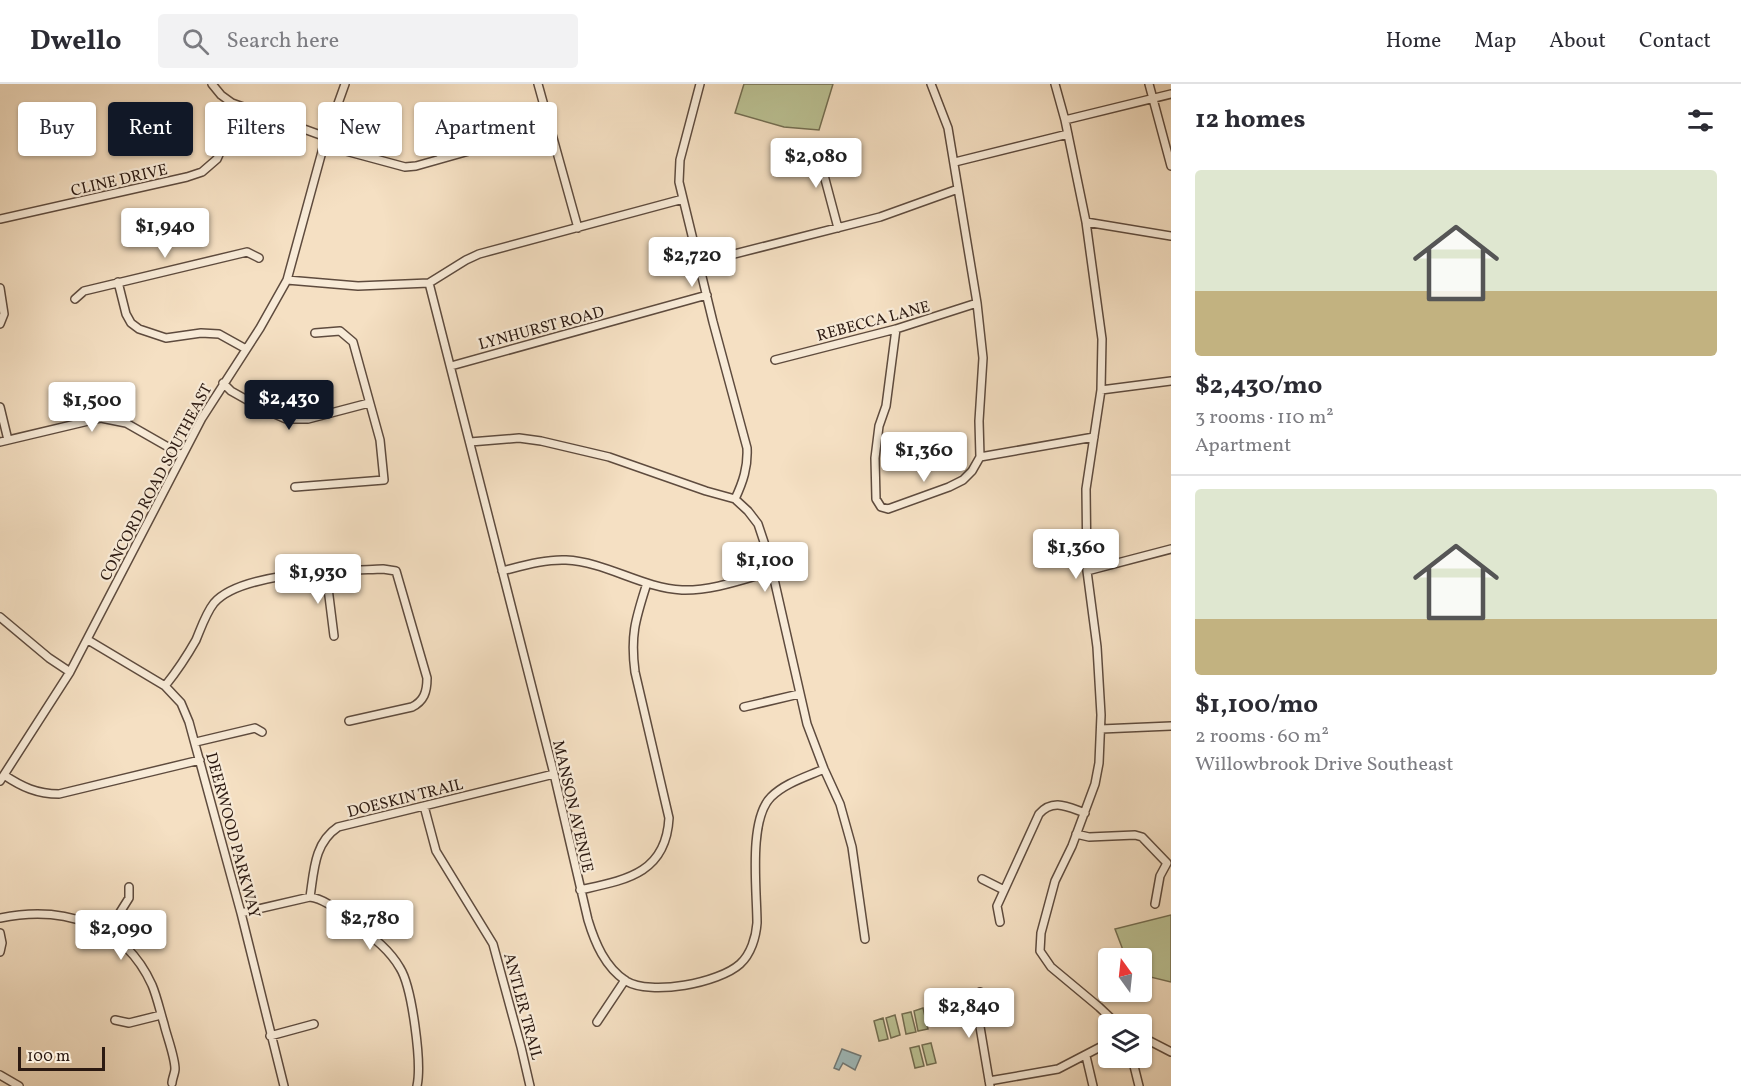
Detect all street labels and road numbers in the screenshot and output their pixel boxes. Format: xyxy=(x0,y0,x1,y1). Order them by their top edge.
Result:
street label: CLINE DRIVE xyxy=(69,159,170,203)
street label: REBECCA LANE xyxy=(814,296,933,348)
street label: LYNHURST ROAD xyxy=(476,301,607,356)
street label: CONCORD ROAD SOUTHEAST xyxy=(95,380,218,585)
street label: MANSON AVENUE xyxy=(546,738,598,875)
street label: DEERWOOD PARKWAY xyxy=(199,750,265,921)
street label: DOESKIN TRAIL xyxy=(345,774,466,824)
street label: ANTLER TRAIL xyxy=(497,950,547,1063)

